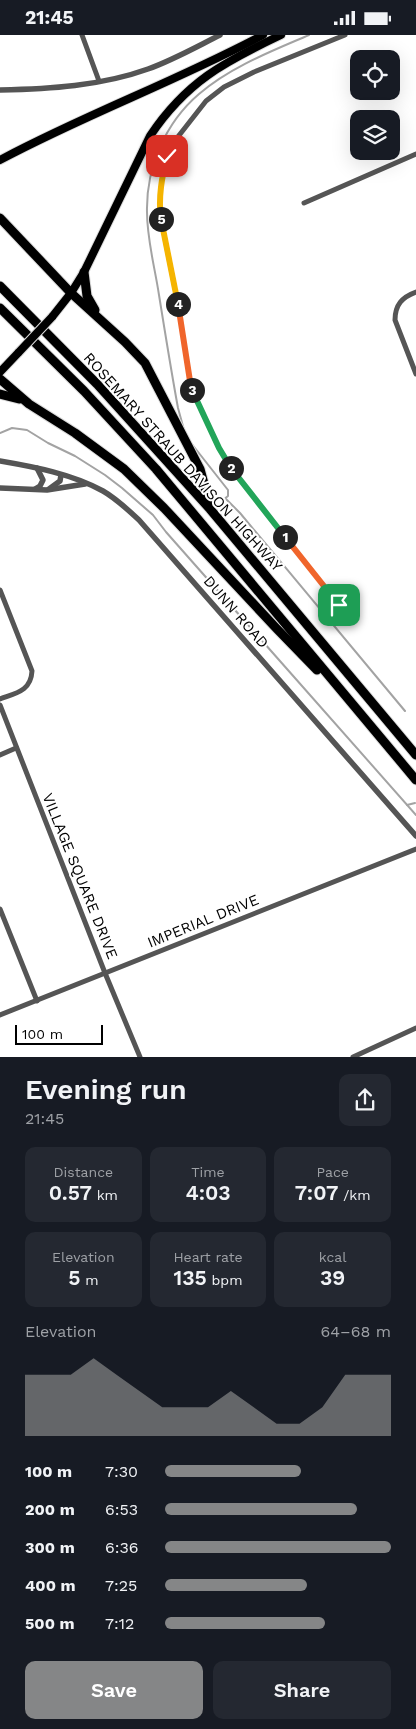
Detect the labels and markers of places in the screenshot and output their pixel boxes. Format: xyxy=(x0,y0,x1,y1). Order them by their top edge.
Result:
pin xyxy=(146,135,188,177)
pin: 5 xyxy=(148,207,174,231)
pin: 4 xyxy=(166,291,190,317)
pin: 3 xyxy=(180,377,204,403)
pin: 2 xyxy=(218,455,244,481)
pin: 1 xyxy=(272,525,298,549)
pin xyxy=(318,584,360,626)

